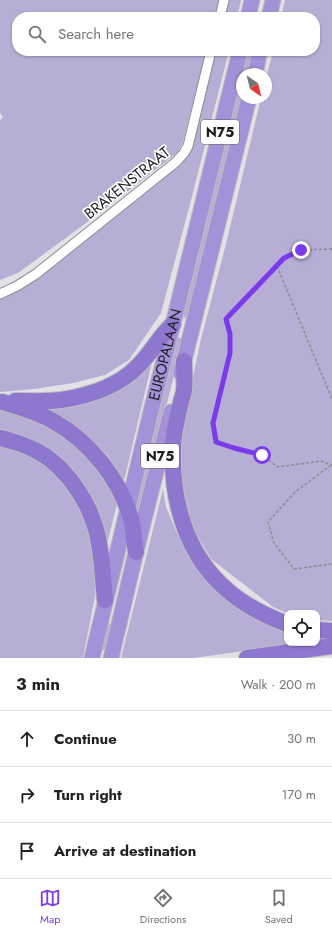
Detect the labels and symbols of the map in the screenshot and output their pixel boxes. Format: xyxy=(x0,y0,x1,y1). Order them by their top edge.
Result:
north arrow xyxy=(236,68,272,104)
road number: N75 xyxy=(201,120,239,144)
street label: BRAKENSTRAAT xyxy=(79,141,175,225)
route end xyxy=(292,241,310,259)
street label: EUROPALAAN xyxy=(143,306,187,403)
road number: N75 xyxy=(141,444,179,468)
route start xyxy=(253,446,271,464)

